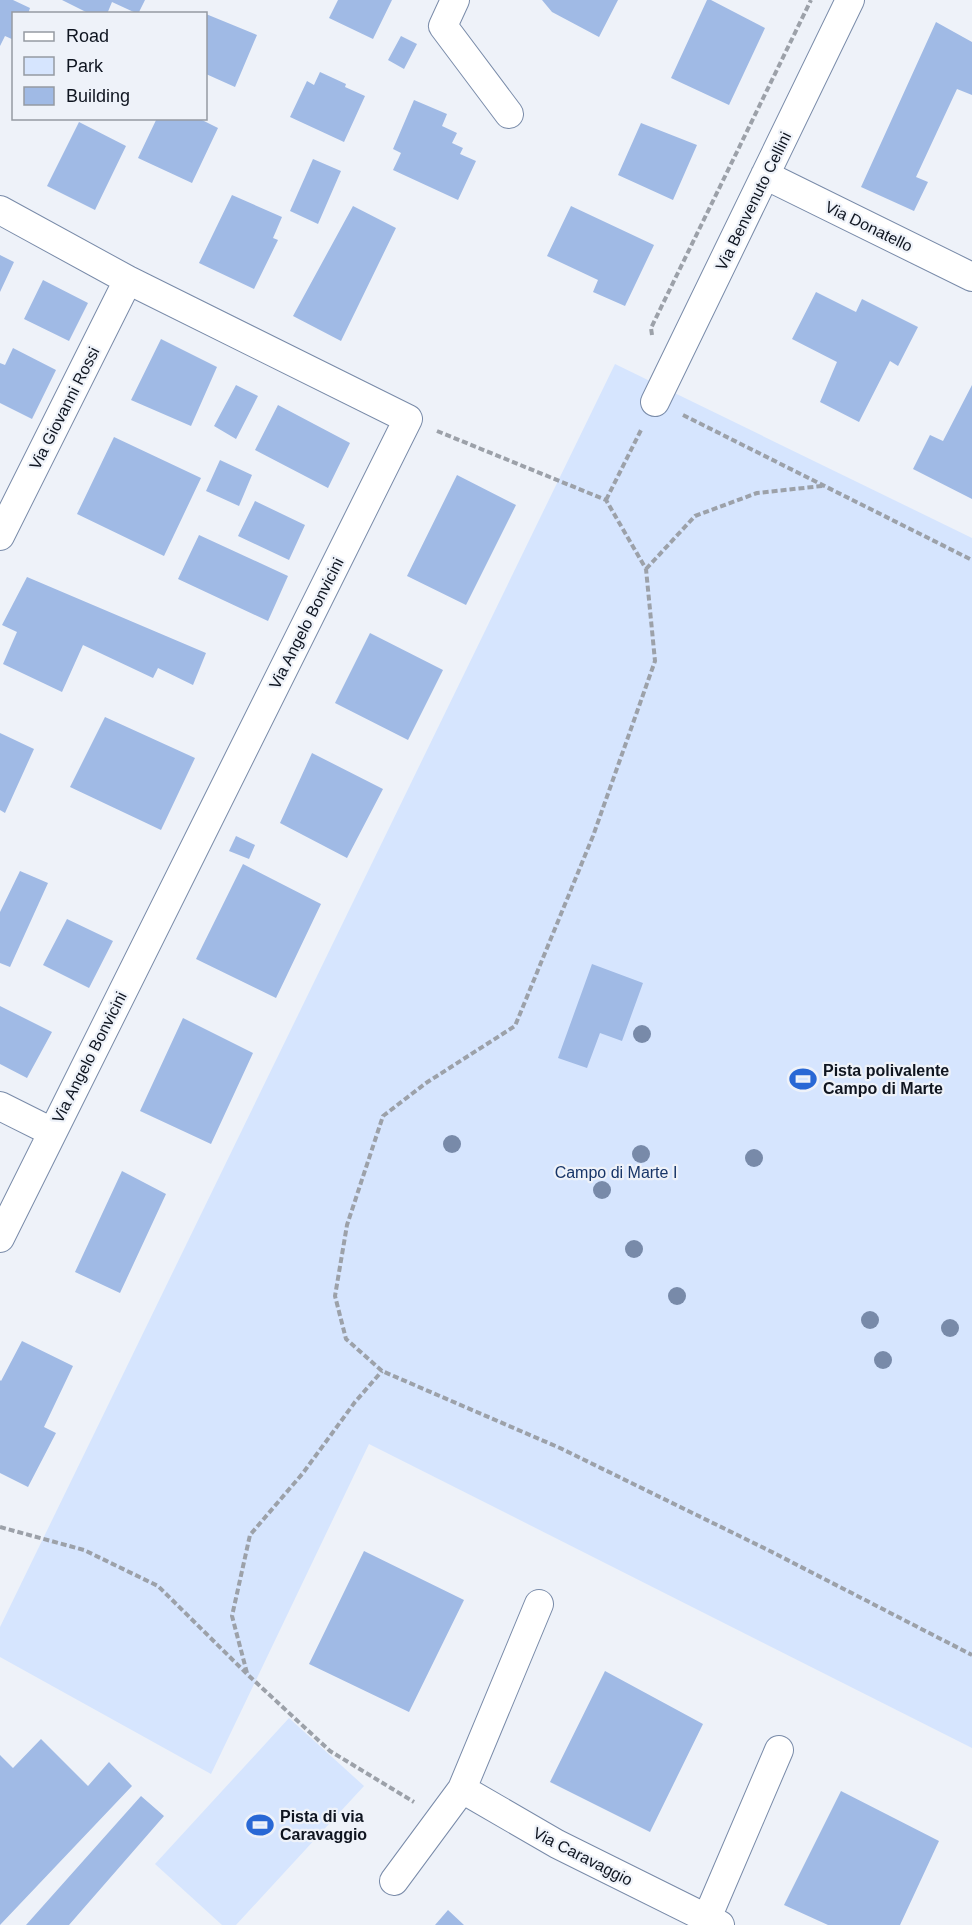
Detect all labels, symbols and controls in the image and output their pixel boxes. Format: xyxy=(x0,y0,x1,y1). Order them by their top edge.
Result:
legend xyxy=(12,12,207,120)
text: Road xyxy=(66,26,109,46)
text: Park xyxy=(66,56,104,76)
text: Building xyxy=(66,86,130,106)
street label: Via Benvenuto Cellini xyxy=(713,129,794,273)
street label: Via Donatello xyxy=(822,198,915,255)
street label: Via Giovanni Rossi xyxy=(26,344,103,472)
street label: Via Angelo Bonvicini xyxy=(266,555,347,692)
street label: Via Angelo Bonvicini xyxy=(49,989,130,1126)
place label: Pista polivalente Campo di Marte xyxy=(823,1062,949,1097)
sports icon: Pista polivalente Campo di Marte xyxy=(788,1064,818,1094)
park label: Campo di Marte I xyxy=(555,1164,677,1181)
place label: Pista di via Caravaggio xyxy=(280,1808,367,1843)
sports icon: Pista di via Caravaggio xyxy=(245,1810,275,1840)
street label: Via Caravaggio xyxy=(530,1824,635,1889)

